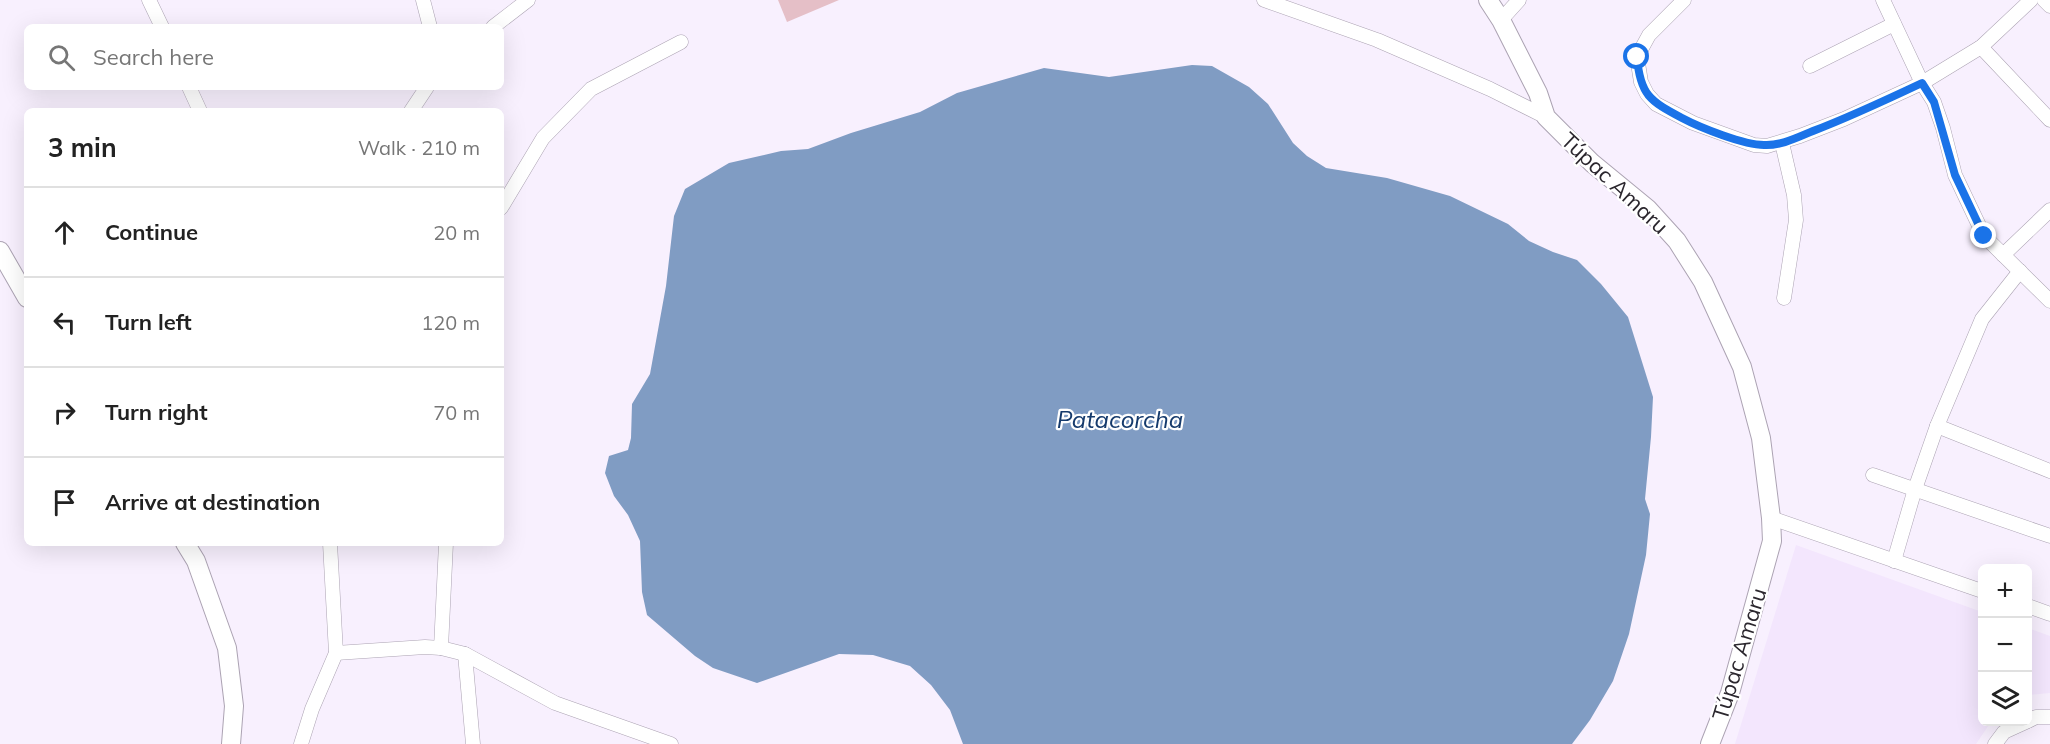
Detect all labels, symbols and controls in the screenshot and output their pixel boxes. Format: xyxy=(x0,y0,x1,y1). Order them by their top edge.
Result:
search box xyxy=(24,24,504,90)
icon: search xyxy=(45,41,78,74)
text: Search here xyxy=(93,43,214,71)
route start xyxy=(1623,43,1649,69)
street label: Túpac Amaru xyxy=(1555,126,1675,240)
text: 3 min xyxy=(48,131,117,164)
text: Walk · 210 m xyxy=(358,135,480,160)
icon: ahead xyxy=(48,216,81,249)
text: Continue xyxy=(105,218,198,246)
text: 20 m xyxy=(433,220,480,245)
route end xyxy=(1970,222,1996,248)
icon: left xyxy=(48,306,81,339)
text: Turn left xyxy=(105,308,192,336)
text: 120 m xyxy=(421,310,480,335)
icon: right xyxy=(48,396,81,429)
text: Turn right xyxy=(105,398,208,426)
text: 70 m xyxy=(433,400,480,425)
water label: Patacorcha xyxy=(1057,404,1183,434)
icon: arrive xyxy=(48,486,81,519)
text: Arrive at destination xyxy=(105,488,320,516)
map controls xyxy=(1978,564,2032,726)
button: + xyxy=(1978,564,2032,618)
street label: Túpac Amaru xyxy=(1706,584,1772,724)
button: − xyxy=(1978,618,2032,672)
button: layers xyxy=(1978,672,2032,726)

